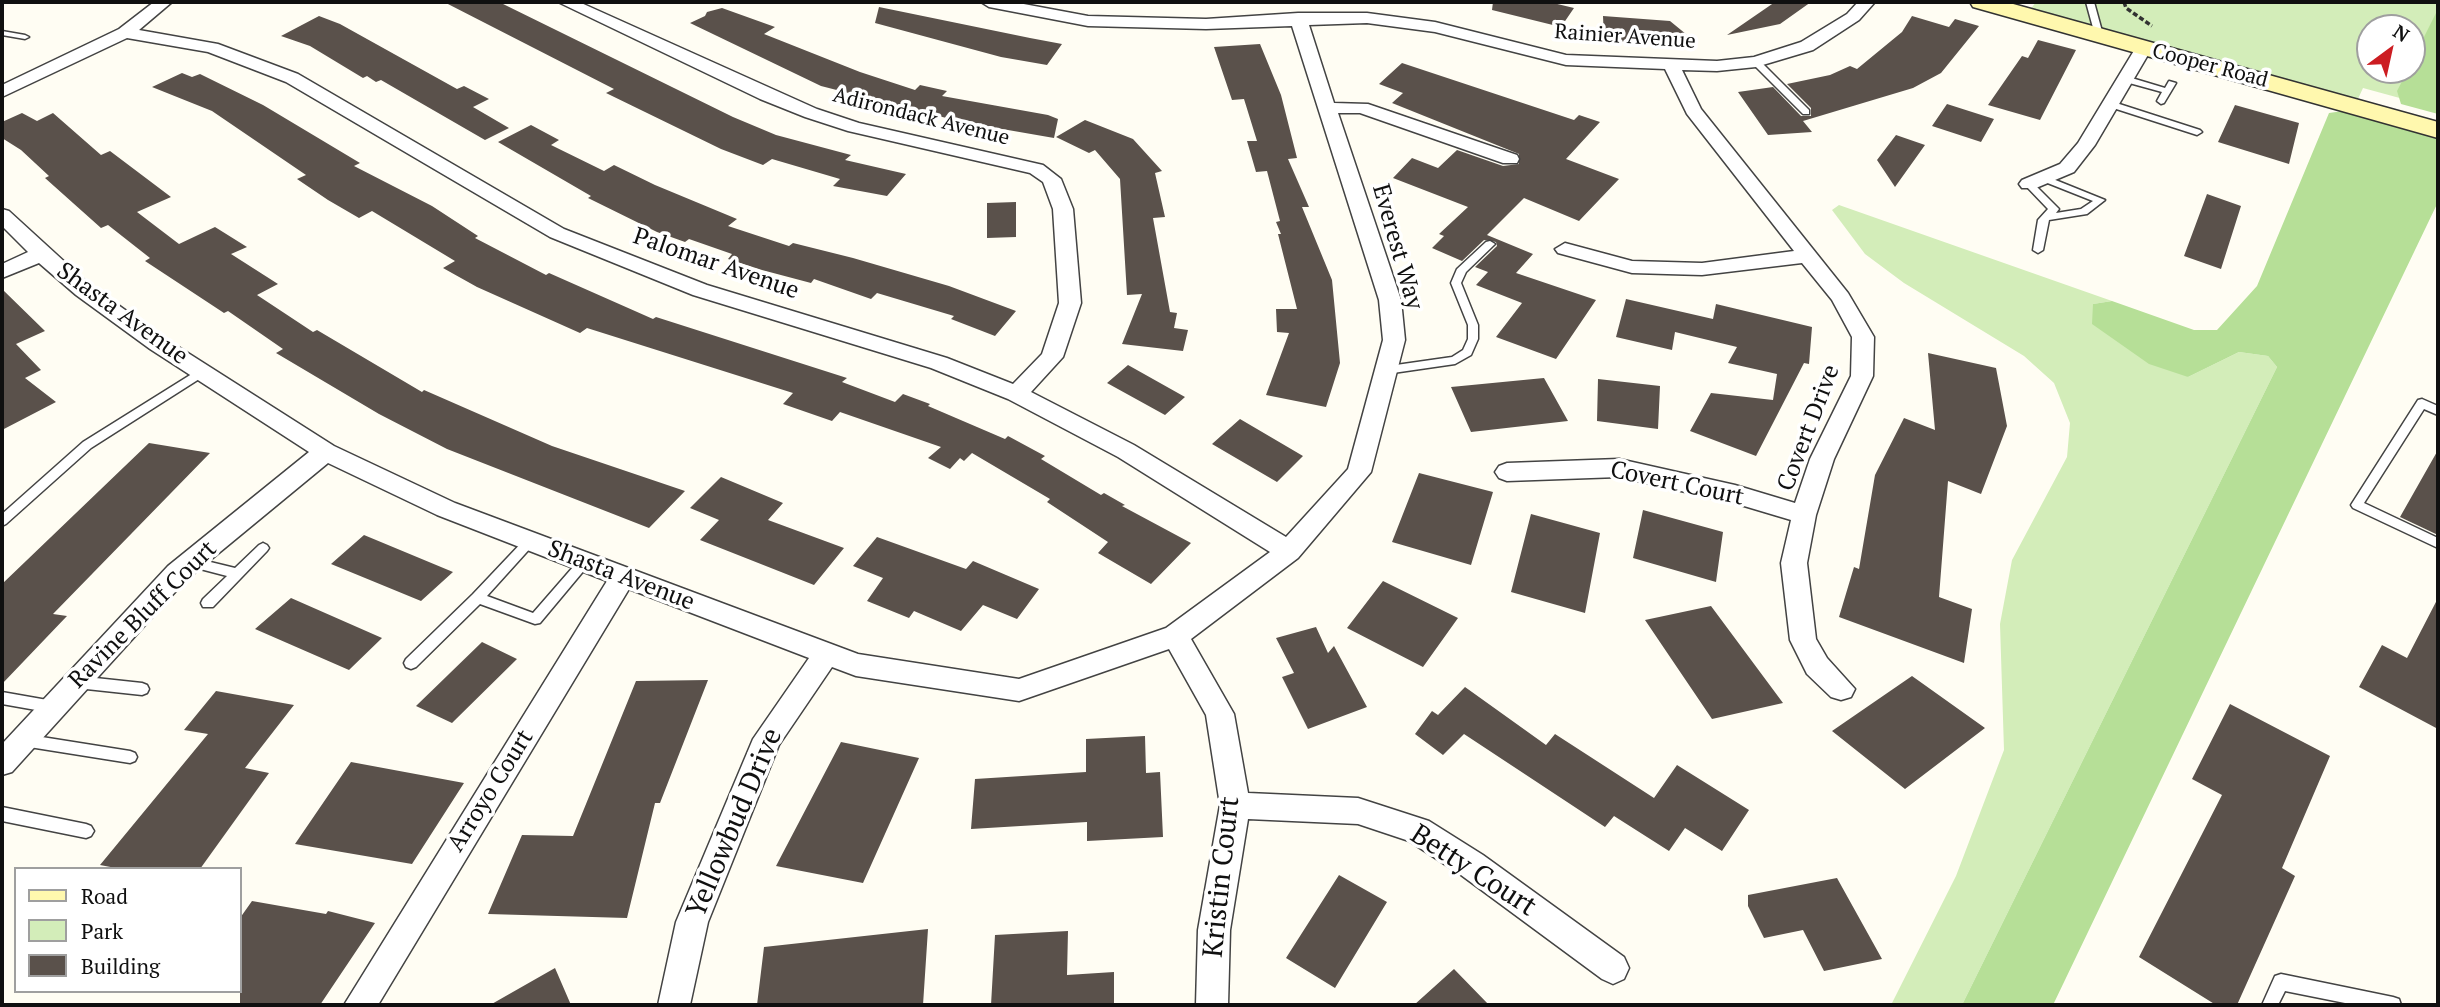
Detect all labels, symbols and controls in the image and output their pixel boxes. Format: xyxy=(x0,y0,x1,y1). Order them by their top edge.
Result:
north arrow xyxy=(2356,14,2426,84)
text: N xyxy=(2389,18,2414,47)
street label: Rainier Avenue xyxy=(1554,19,1696,55)
street label: Cooper Road xyxy=(2149,38,2271,94)
street label: Adirondack Avenue xyxy=(830,83,1012,151)
street label: Everest Way xyxy=(1365,181,1429,313)
street label: Palomar Avenue xyxy=(629,222,803,306)
street label: Shasta Avenue xyxy=(51,257,193,371)
street label: Covert Drive xyxy=(1772,361,1846,495)
street label: Covert Court xyxy=(1608,456,1746,512)
street label: Ravine Bluff Court xyxy=(63,535,223,695)
street label: Shasta Avenue xyxy=(544,535,698,617)
street label: Yellowbud Drive xyxy=(680,723,790,923)
street label: Arroyo Court xyxy=(442,725,540,857)
street label: Kristin Court xyxy=(1197,795,1247,959)
street label: Betty Court xyxy=(1404,818,1542,924)
legend xyxy=(14,867,242,993)
text: Road xyxy=(81,882,128,910)
text: Park xyxy=(81,917,123,945)
text: Building xyxy=(81,952,160,980)

